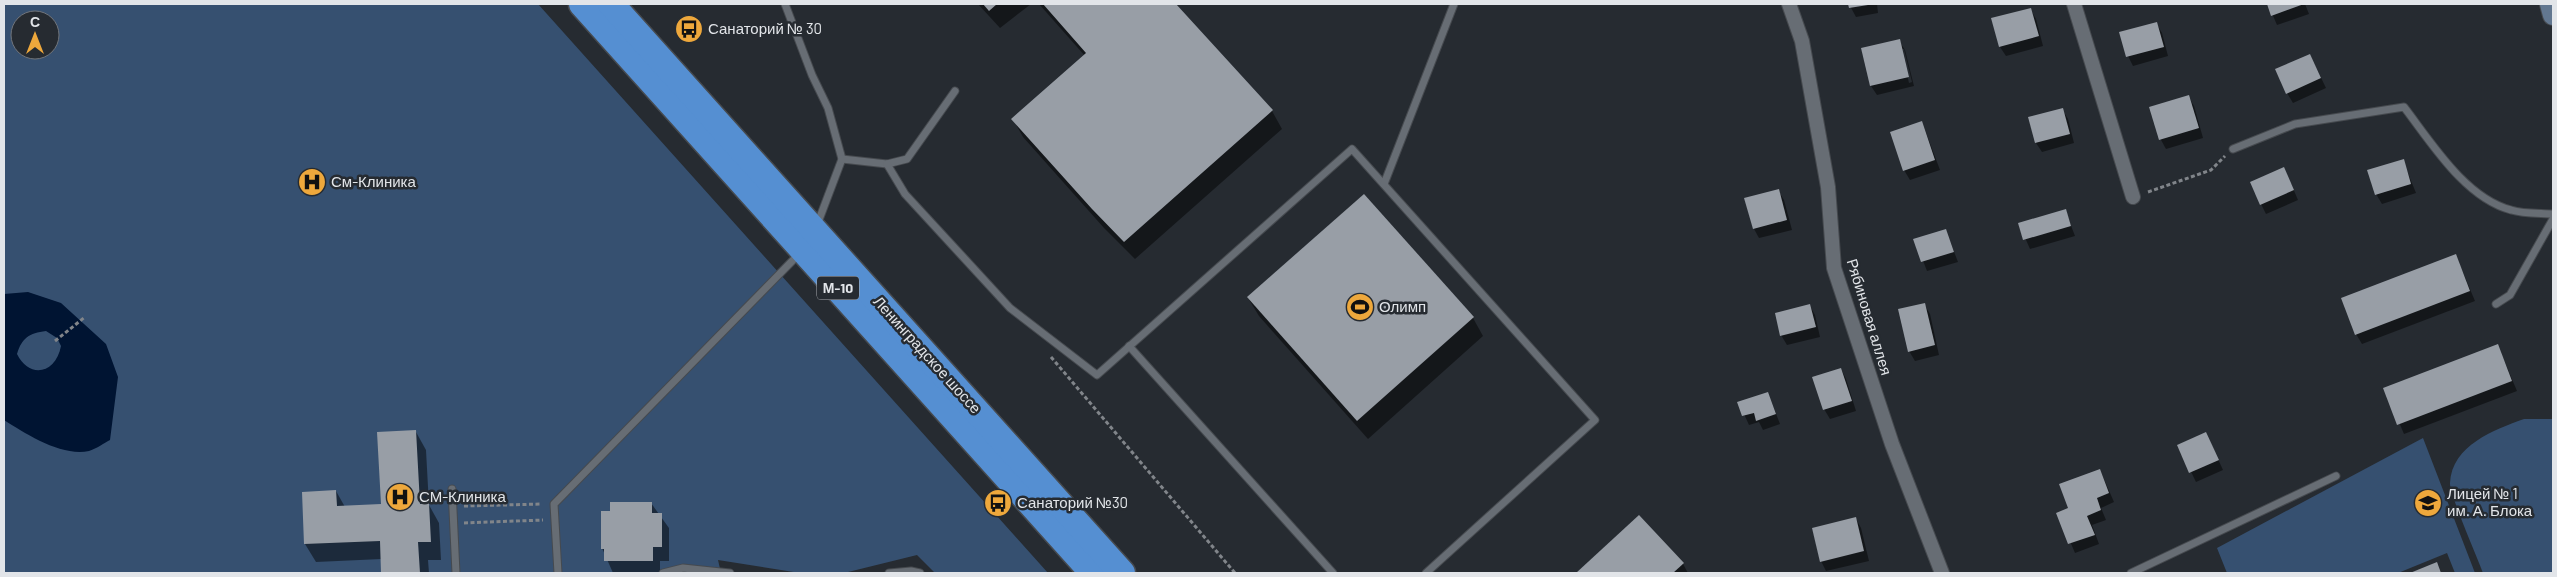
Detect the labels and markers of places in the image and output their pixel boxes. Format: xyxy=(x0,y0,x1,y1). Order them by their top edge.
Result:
bus stop icon: Санаторий № 30 xyxy=(674,14,704,44)
place label: Санаторий № 30 xyxy=(708,19,822,37)
hospital icon: См-Клиника xyxy=(297,167,327,197)
place label: См-Клиника xyxy=(331,172,416,190)
sports icon: Олимп xyxy=(1345,292,1375,322)
place label: Олимп xyxy=(1379,297,1426,315)
hospital icon: СМ-Клиника xyxy=(385,482,415,512)
place label: Лицей № 1 им. А. Блока xyxy=(2447,484,2533,519)
place label: СМ-Клиника xyxy=(419,487,506,505)
bus stop icon: Санаторий №30 xyxy=(983,488,1013,518)
school or university icon: Лицей № 1 им. А. Блока xyxy=(2413,488,2443,518)
place label: Санаторий №30 xyxy=(1017,493,1128,511)

